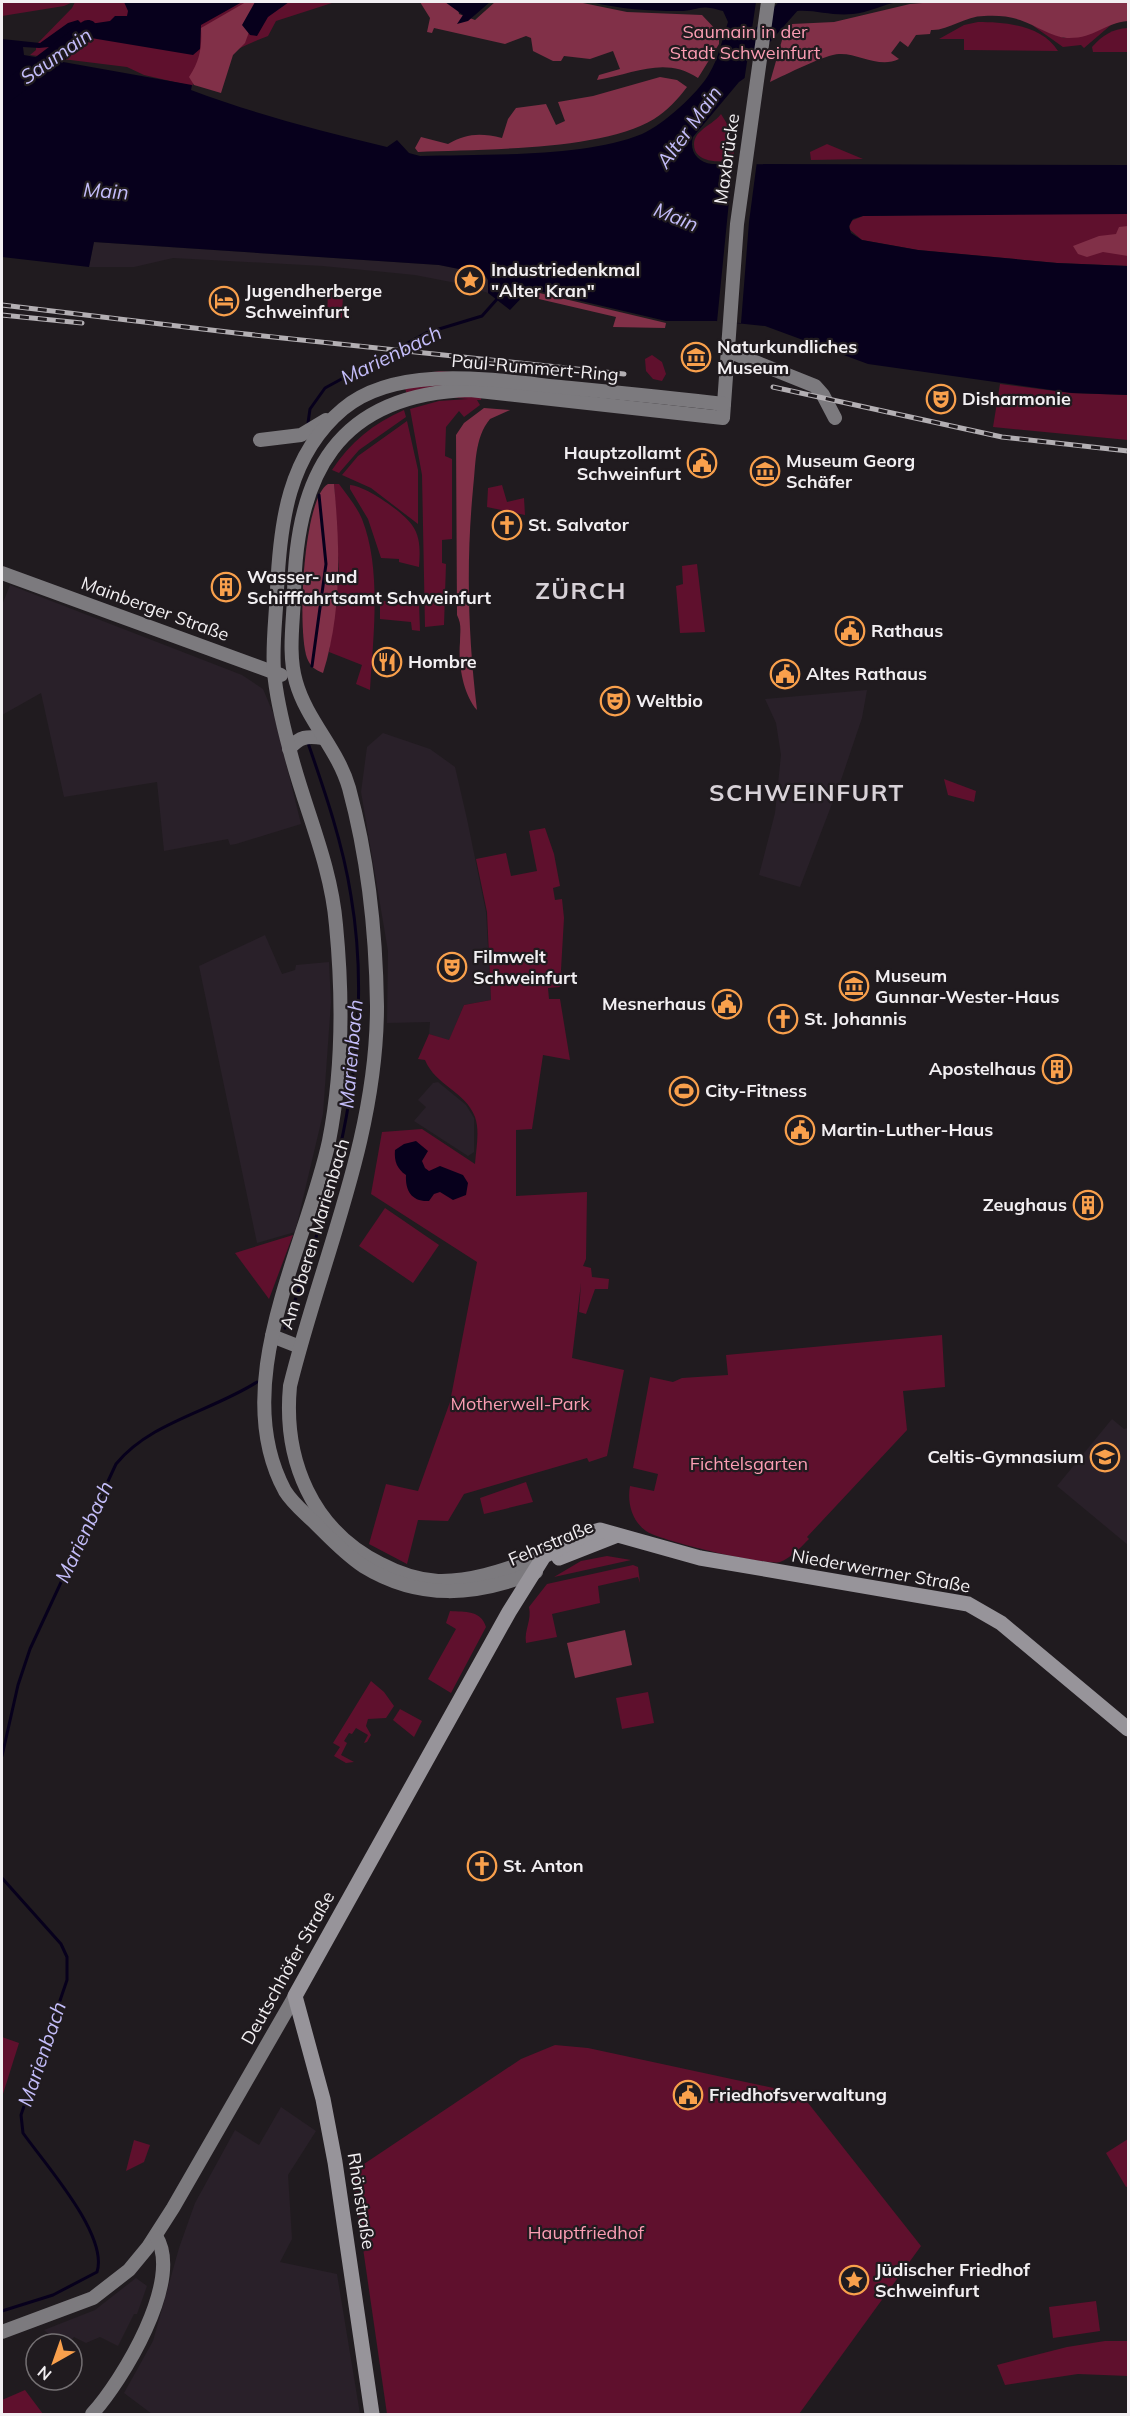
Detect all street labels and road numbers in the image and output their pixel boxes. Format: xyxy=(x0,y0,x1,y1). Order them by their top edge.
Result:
street label: Maxbrücke xyxy=(709,112,744,206)
street label: Paul-Rummert-Ring xyxy=(451,349,620,386)
street label: Mainberger Straße xyxy=(78,571,232,646)
street label: Am Oberen Marienbach xyxy=(275,1136,354,1332)
street label: Fehrstraße xyxy=(505,1514,597,1571)
street label: Niederwerrner Straße xyxy=(790,1543,972,1598)
street label: Deutschhöfer Straße xyxy=(236,1887,339,2048)
street label: Rhönstraße xyxy=(343,2151,380,2251)

